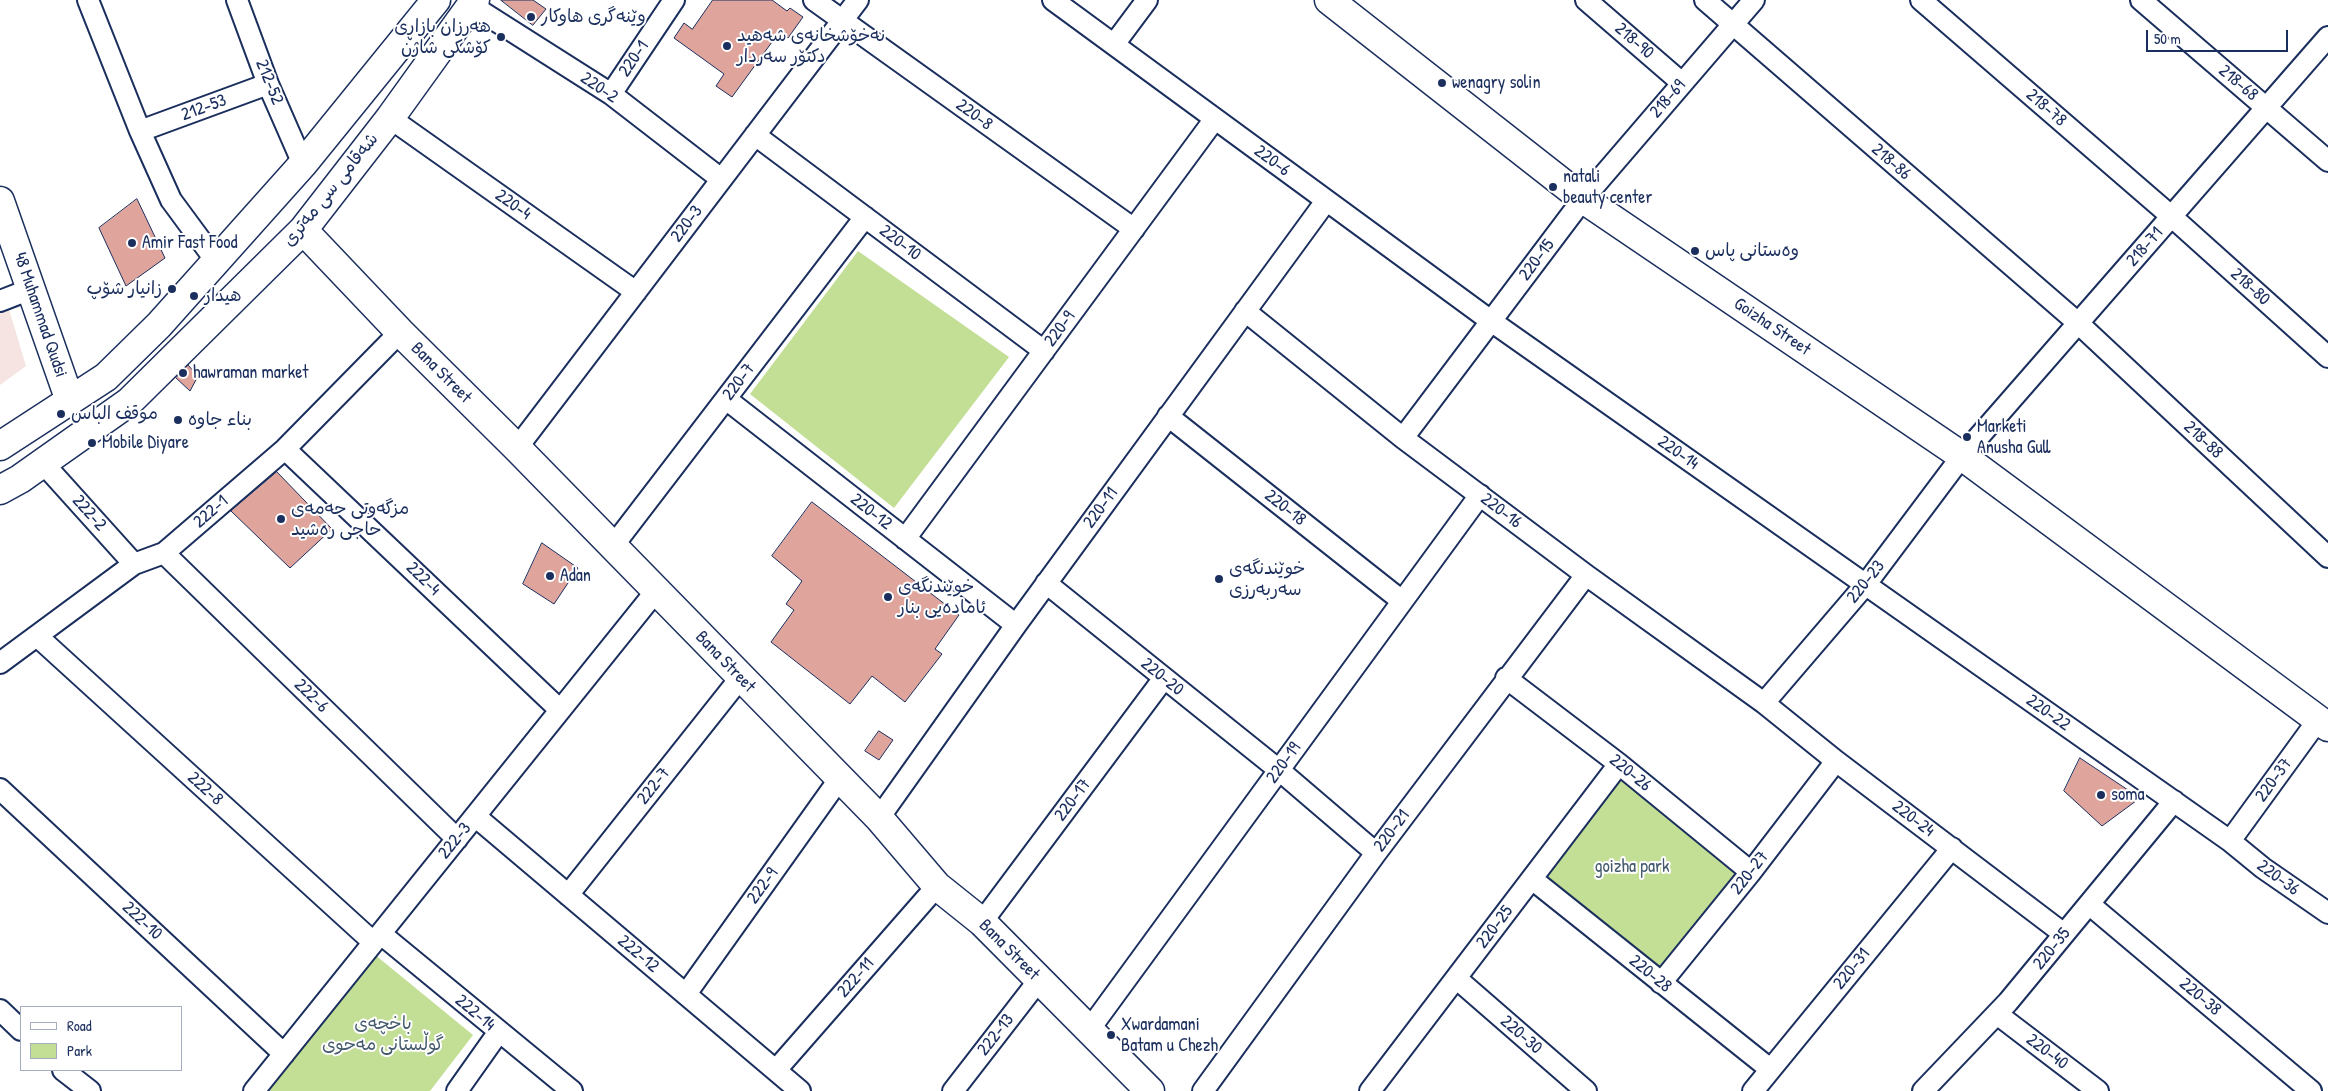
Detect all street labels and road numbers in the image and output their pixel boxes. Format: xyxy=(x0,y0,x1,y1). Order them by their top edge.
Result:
street label: 218-90 xyxy=(1610,18,1658,64)
street label: 220-1 xyxy=(614,37,654,81)
street label: 212-52 xyxy=(250,56,288,108)
street label: 218-68 xyxy=(2214,60,2262,106)
street label: 220-2 xyxy=(576,68,622,108)
street label: 218-69 xyxy=(1645,75,1691,123)
street label: 218-78 xyxy=(2021,85,2071,131)
street label: 212-53 xyxy=(179,90,229,126)
street label: 220-8 xyxy=(951,95,997,135)
street label: شەقامی سی مەتری xyxy=(279,129,383,251)
street label: 218-86 xyxy=(1867,139,1915,185)
street label: 220-6 xyxy=(1250,141,1294,181)
street label: 220-4 xyxy=(491,185,535,225)
street label: 220-3 xyxy=(666,201,708,247)
street label: 220-10 xyxy=(875,220,925,266)
street label: 218-71 xyxy=(2122,223,2168,271)
street label: 220-15 xyxy=(1514,235,1560,285)
street label: 48 Muhammad Qudsi xyxy=(8,250,72,380)
street label: 218-80 xyxy=(2226,264,2274,310)
street label: Goizha Street xyxy=(1729,293,1815,361)
street label: 220-9 xyxy=(1040,307,1080,351)
street label: Bana Street xyxy=(406,338,476,408)
street label: 220-7 xyxy=(718,359,760,405)
street label: 218-88 xyxy=(2179,417,2227,463)
street label: 220-14 xyxy=(1653,431,1703,475)
street label: 220-11 xyxy=(1079,483,1123,533)
street label: 220-18 xyxy=(1260,485,1310,531)
street label: 220-12 xyxy=(846,489,896,535)
street label: 220-16 xyxy=(1476,489,1526,533)
street label: 222-2 xyxy=(67,491,111,535)
street label: 222-1 xyxy=(189,491,233,533)
street label: 220-23 xyxy=(1842,556,1890,608)
street label: 222-4 xyxy=(401,558,445,600)
street label: Bana Street xyxy=(690,627,760,697)
street label: 220-20 xyxy=(1136,653,1188,701)
street label: 222-6 xyxy=(289,674,333,718)
street label: 220-22 xyxy=(2022,690,2074,736)
street label: 220-19 xyxy=(1262,738,1306,788)
street label: 220-26 xyxy=(1605,750,1655,796)
street label: 220-37 xyxy=(2251,754,2297,806)
street label: 222-7 xyxy=(633,763,675,809)
street label: 222-8 xyxy=(183,767,227,811)
street label: 220-17 xyxy=(1050,774,1096,826)
street label: 220-24 xyxy=(1888,796,1938,842)
street label: 220-21 xyxy=(1369,806,1415,856)
street label: 222-3 xyxy=(434,818,476,864)
street label: 220-27 xyxy=(1726,847,1774,899)
street label: 220-36 xyxy=(2252,855,2304,901)
street label: 222-9 xyxy=(743,864,783,908)
street label: 222-10 xyxy=(117,897,167,945)
street label: 220-25 xyxy=(1472,901,1518,953)
street label: Bana Street xyxy=(974,915,1044,985)
street label: 220-35 xyxy=(2029,924,2075,974)
street label: 222-12 xyxy=(613,930,663,978)
street label: 220-31 xyxy=(1829,944,1875,994)
street label: 220-28 xyxy=(1624,950,1676,998)
street label: 222-11 xyxy=(833,954,879,1002)
street label: 220-38 xyxy=(2175,973,2225,1021)
street label: 222-14 xyxy=(451,990,499,1036)
street label: 222-13 xyxy=(973,1010,1019,1060)
street label: 220-30 xyxy=(1496,1011,1546,1059)
street label: 220-40 xyxy=(2022,1029,2072,1075)

